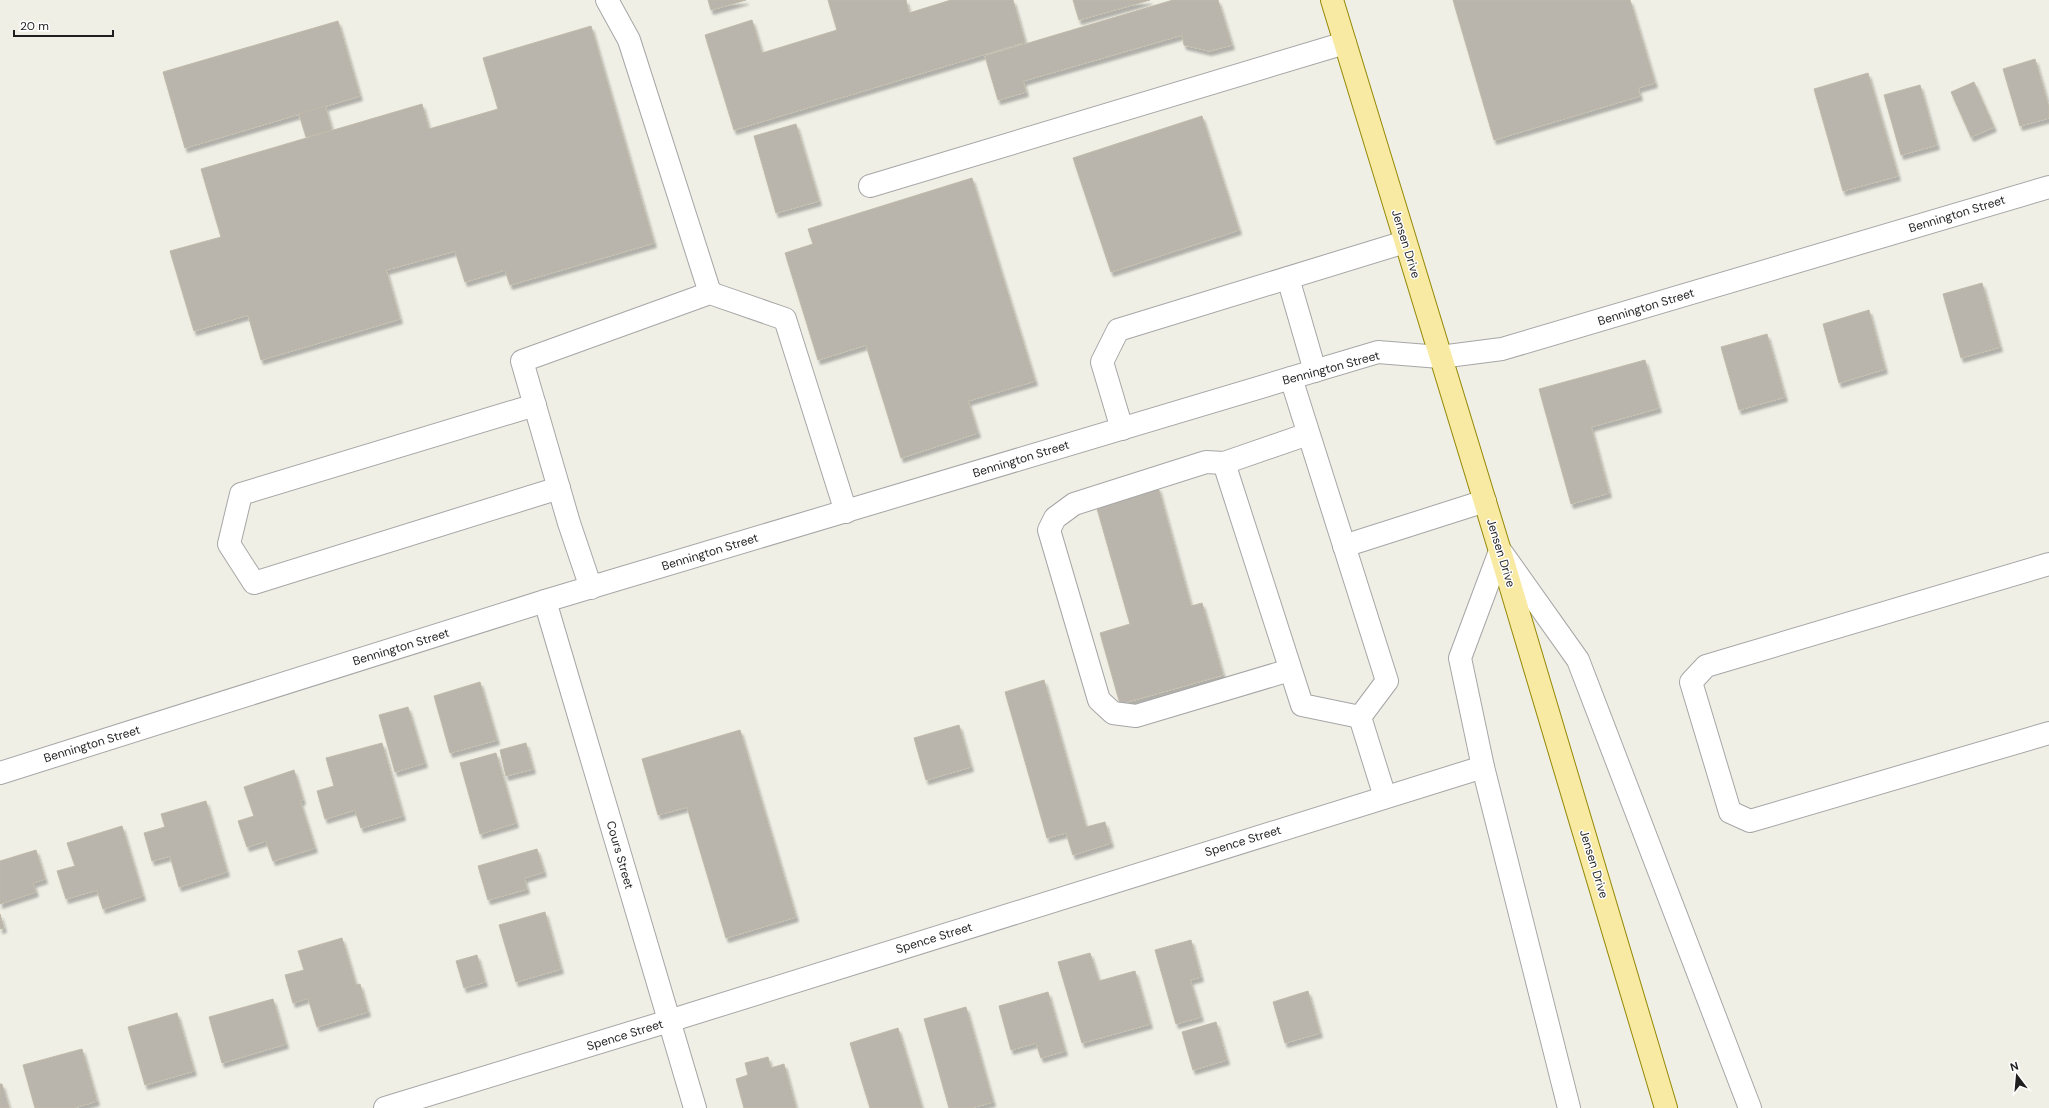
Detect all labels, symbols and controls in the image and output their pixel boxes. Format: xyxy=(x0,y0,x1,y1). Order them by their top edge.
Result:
scale bar xyxy=(14,12,113,38)
text: 20 m xyxy=(20,18,49,34)
street label: Bennington Street xyxy=(1907,192,2007,236)
street label: Jensen Drive xyxy=(1388,208,1424,280)
street label: Bennington Street xyxy=(1596,285,1696,329)
street label: Bennington Street xyxy=(1281,347,1382,389)
street label: Bennington Street xyxy=(971,437,1071,481)
street label: Jensen Drive xyxy=(1483,517,1519,589)
street label: Bennington Street xyxy=(660,530,760,574)
street label: Bennington Street xyxy=(351,625,451,669)
street label: Bennington Street xyxy=(42,722,142,766)
street label: Cours Street xyxy=(603,819,637,891)
street label: Spence Street xyxy=(1203,822,1283,860)
street label: Jensen Drive xyxy=(1576,828,1612,900)
street label: Spence Street xyxy=(894,919,974,957)
street label: Spence Street xyxy=(585,1016,665,1054)
north arrow xyxy=(1997,1056,2037,1096)
text: N xyxy=(2008,1059,2020,1074)

